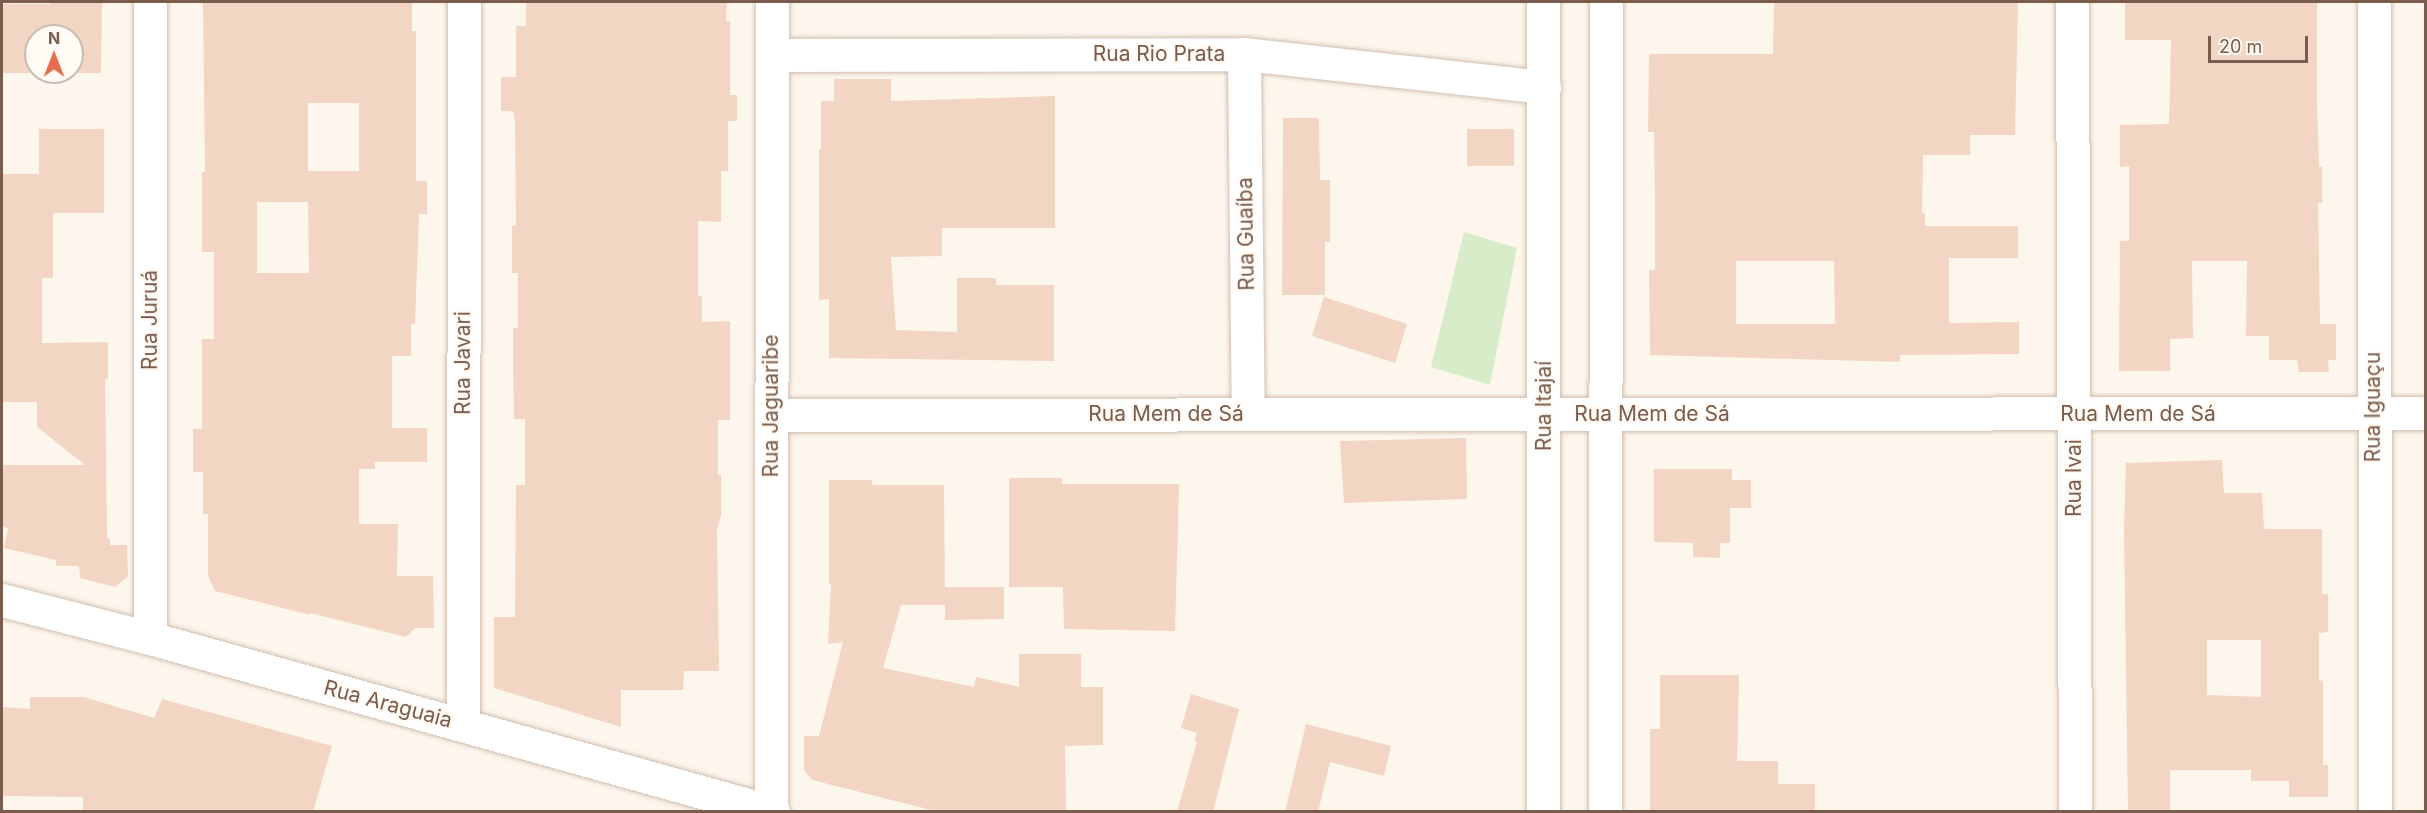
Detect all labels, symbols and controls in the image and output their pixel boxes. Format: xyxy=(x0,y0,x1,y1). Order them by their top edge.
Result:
north arrow xyxy=(24,24,84,84)
scale bar xyxy=(2211,24,2312,62)
text: N xyxy=(48,28,60,48)
text: 20 m xyxy=(2219,36,2262,57)
street label: Rua Rio Prata xyxy=(1093,41,1225,67)
street label: Rua Guaíba xyxy=(1232,177,1260,291)
street label: Rua Juruá xyxy=(137,270,163,370)
street label: Rua Javari xyxy=(450,311,476,415)
street label: Rua Jaguaribe xyxy=(758,335,784,477)
street label: Rua Iguaçu xyxy=(2360,352,2386,462)
street label: Rua Itajaí xyxy=(1531,361,1557,451)
street label: Rua Mem de Sá xyxy=(1088,401,1244,427)
street label: Rua Mem de Sá xyxy=(1574,401,1730,427)
street label: Rua Mem de Sá xyxy=(2060,401,2216,427)
street label: Rua Ivai xyxy=(2061,439,2087,517)
street label: Rua Araguaia xyxy=(321,675,455,733)

